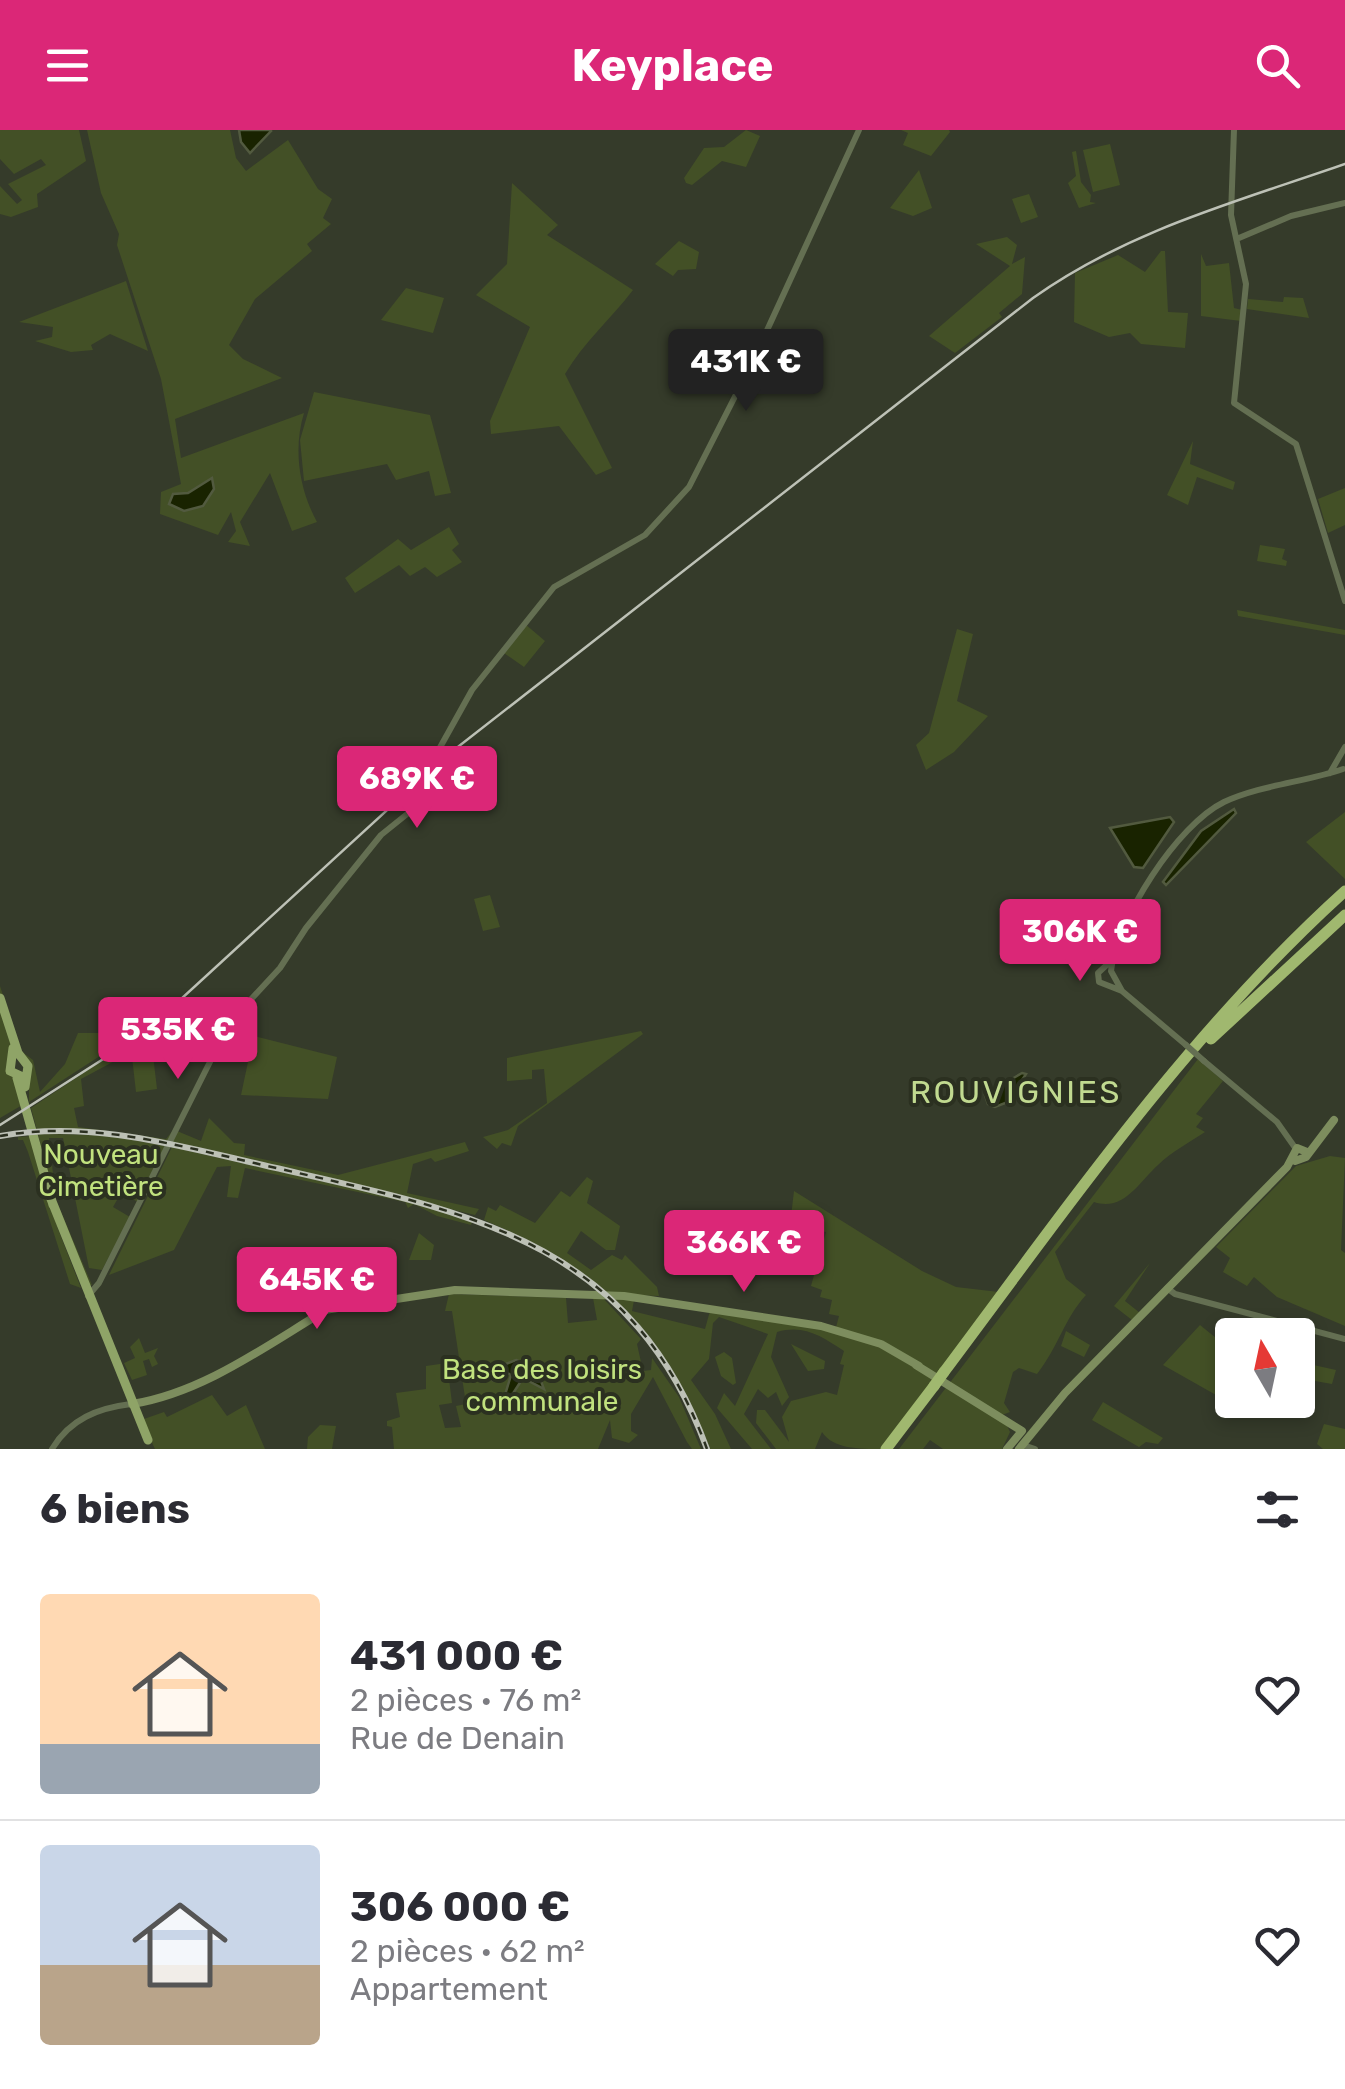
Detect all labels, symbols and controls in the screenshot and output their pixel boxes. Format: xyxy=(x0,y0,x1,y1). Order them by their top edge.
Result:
icon: menu xyxy=(40,38,95,93)
icon: search xyxy=(1250,38,1305,93)
text: Keyplace xyxy=(571,39,774,92)
pin: 431K € xyxy=(665,329,827,414)
text: 431K € xyxy=(690,342,802,380)
pin: 689K € xyxy=(336,746,498,831)
text: 689K € xyxy=(359,759,475,797)
pin: 306K € xyxy=(999,899,1161,984)
text: 306K € xyxy=(1022,912,1138,950)
pin: 535K € xyxy=(97,997,259,1082)
text: 535K € xyxy=(120,1010,236,1048)
district label: ROUVIGNIES xyxy=(910,1073,1122,1111)
park label: Nouveau Cimetière xyxy=(38,1138,164,1203)
pin: 366K € xyxy=(663,1210,825,1295)
text: 366K € xyxy=(686,1223,802,1261)
pin: 645K € xyxy=(236,1247,398,1332)
text: 645K € xyxy=(259,1260,375,1298)
north arrow xyxy=(1215,1318,1315,1418)
map controls xyxy=(1215,1318,1315,1418)
park label: Base des loisirs communale xyxy=(442,1353,642,1418)
icon: filters xyxy=(1250,1482,1305,1537)
text: 6 biens xyxy=(40,1484,190,1534)
text: 431 000 € xyxy=(350,1631,563,1681)
icon: home xyxy=(120,1634,240,1754)
icon: heart xyxy=(1250,1667,1305,1722)
text: 2 pièces · 76 m² xyxy=(350,1681,581,1719)
text: Rue de Denain xyxy=(350,1719,565,1757)
text: 306 000 € xyxy=(350,1882,570,1932)
icon: home xyxy=(120,1885,240,2005)
icon: heart xyxy=(1250,1918,1305,1973)
text: 2 pièces · 62 m² xyxy=(350,1932,585,1970)
text: Appartement xyxy=(350,1970,548,2008)

